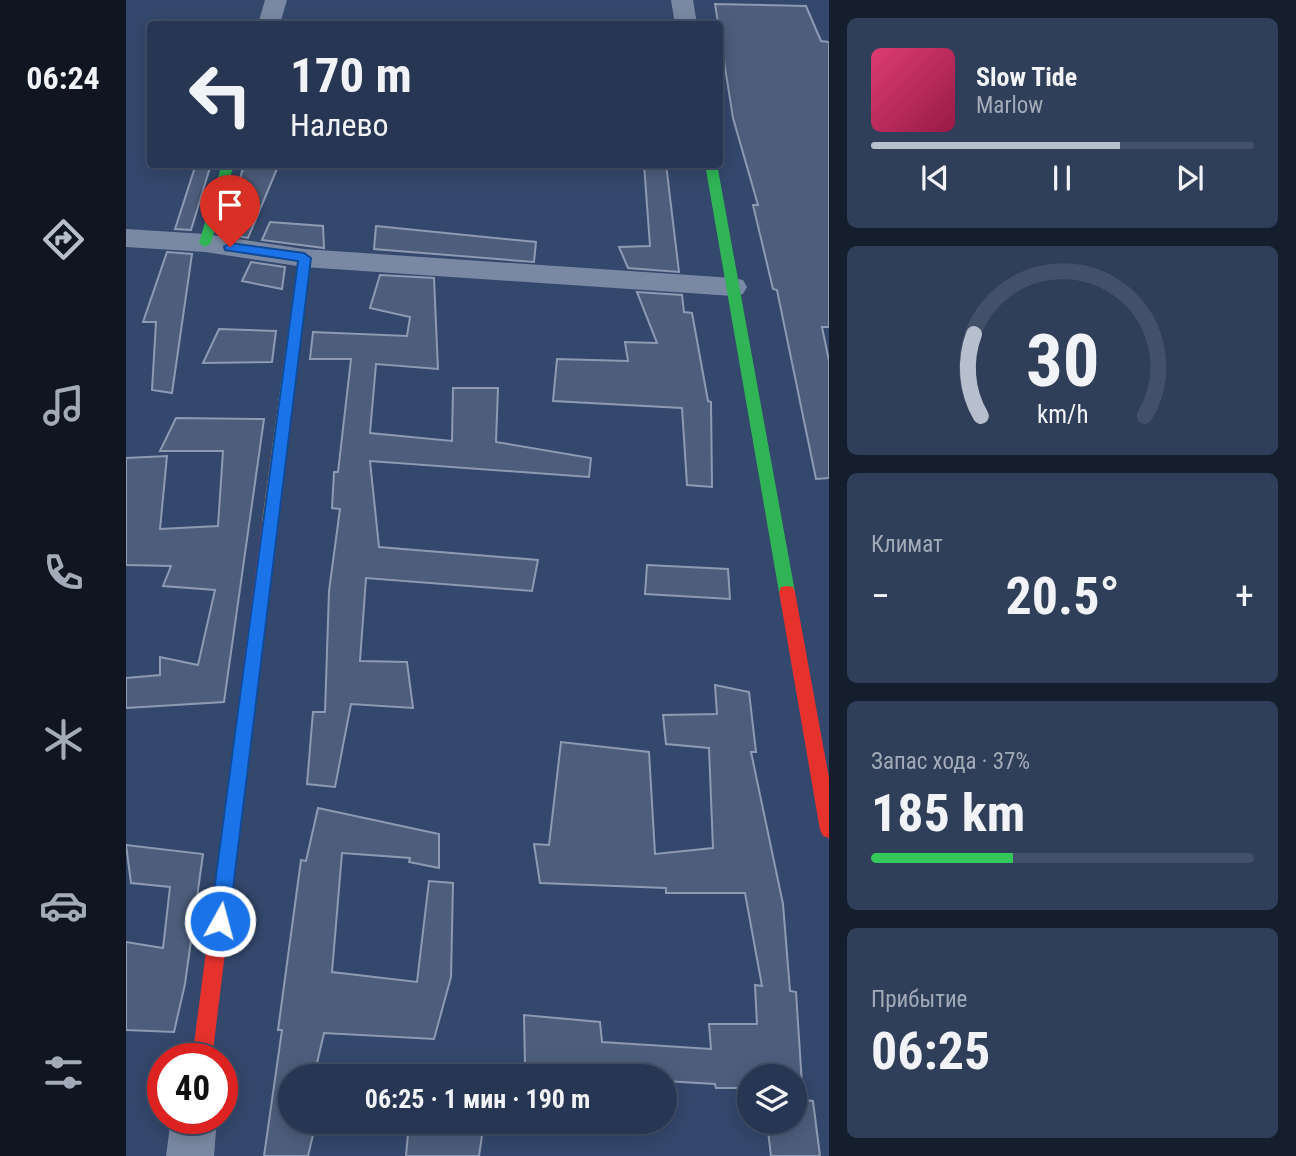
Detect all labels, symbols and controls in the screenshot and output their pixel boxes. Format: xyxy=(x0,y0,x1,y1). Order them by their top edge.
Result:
text: 170 m xyxy=(290,47,412,104)
icon: left xyxy=(175,49,266,140)
text: 06:24 xyxy=(26,59,100,97)
text: Slow Tide xyxy=(976,62,1077,92)
text: Marlow xyxy=(976,92,1043,119)
text: Налево xyxy=(290,106,389,144)
icon: previous xyxy=(916,159,954,197)
icon: pause xyxy=(1043,159,1081,197)
icon: next xyxy=(1171,159,1209,197)
pin xyxy=(200,175,260,247)
icon: arrive xyxy=(211,186,249,224)
icon: directions xyxy=(39,215,88,264)
text: 30 xyxy=(1026,319,1099,405)
icon: music xyxy=(39,381,88,430)
text: km/h xyxy=(1037,400,1088,429)
text: Климат xyxy=(871,531,943,558)
icon: phone xyxy=(39,548,88,597)
text: 20.5° xyxy=(1005,566,1120,627)
text: − xyxy=(871,574,890,618)
text: + xyxy=(1235,574,1254,618)
icon: climate xyxy=(39,715,88,764)
text: Запас хода · 37% xyxy=(871,748,1030,775)
text: 185 km xyxy=(871,783,1025,844)
icon: car xyxy=(39,881,88,930)
position arrow xyxy=(183,884,257,958)
text: Прибытие xyxy=(871,986,967,1013)
text: 06:25 xyxy=(871,1021,990,1082)
speed limit sign: 40 xyxy=(147,1043,238,1134)
icon: filters xyxy=(39,1048,88,1097)
map controls xyxy=(737,1064,807,1134)
button: layers xyxy=(737,1064,807,1134)
text: 06:25 · 1 мин · 190 m xyxy=(365,1084,590,1114)

